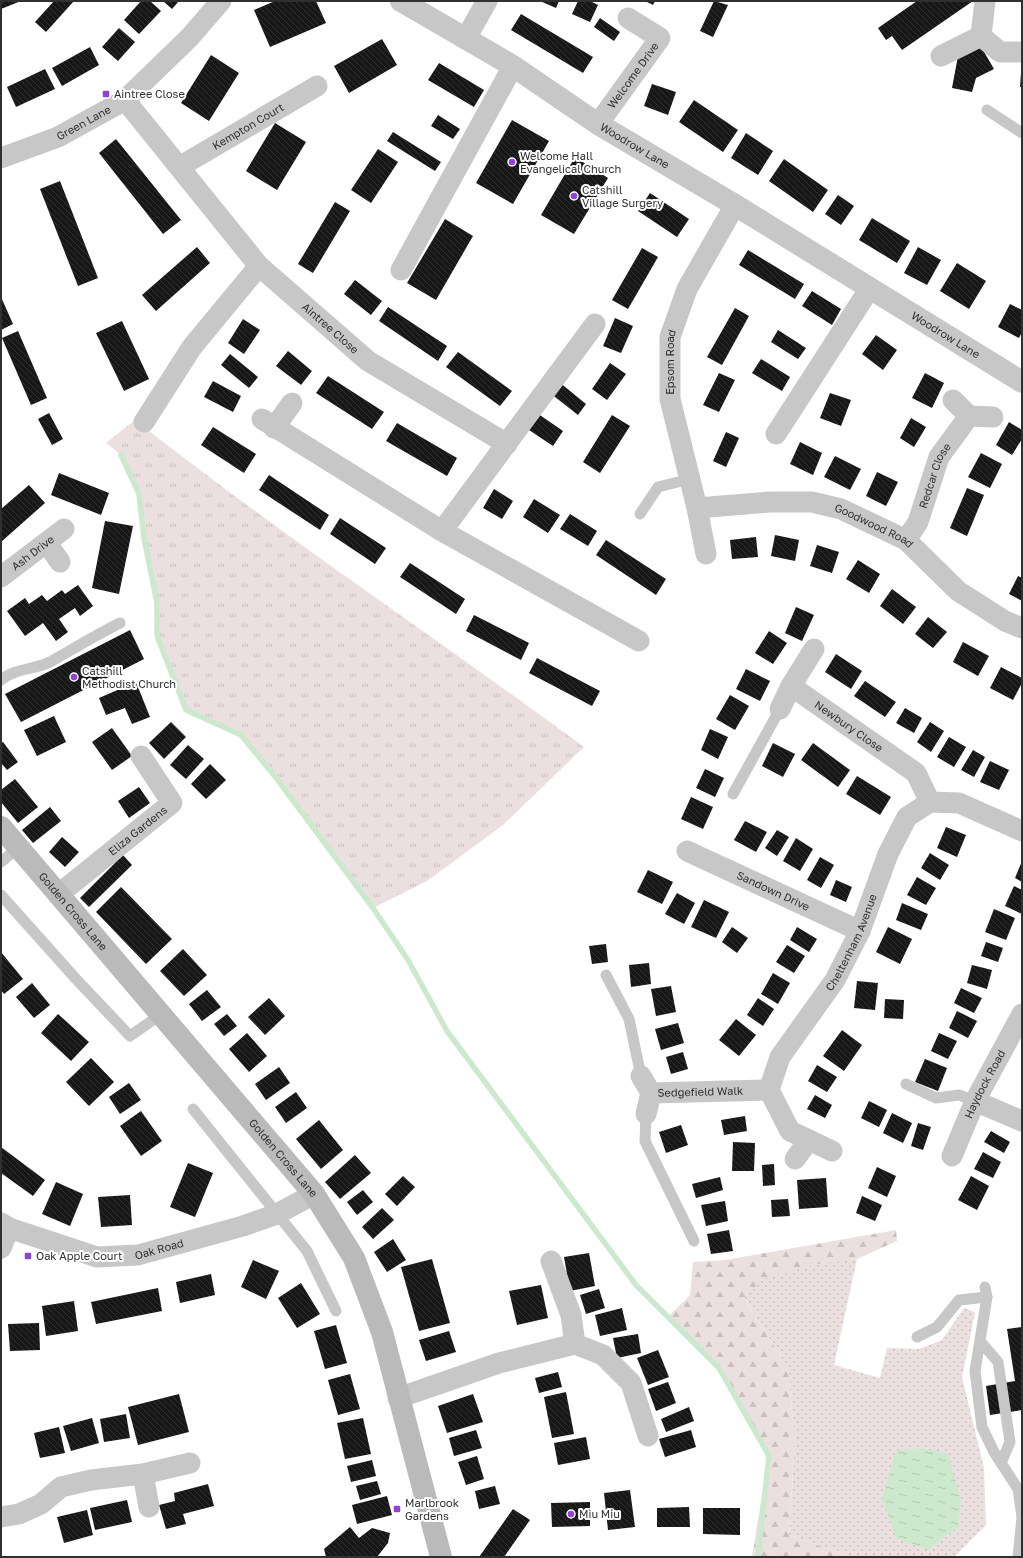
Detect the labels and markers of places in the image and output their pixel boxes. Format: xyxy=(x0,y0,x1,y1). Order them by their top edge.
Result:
place label: Aintree Close xyxy=(114,87,185,100)
marker: Aintree Close xyxy=(101,89,111,99)
place label: Welcome Hall Evangelical Church xyxy=(520,149,621,175)
marker: Welcome Hall Evangelical Church xyxy=(507,157,517,167)
place label: Catshill Village Surgery xyxy=(582,183,663,209)
marker: Catshill Village Surgery xyxy=(569,191,579,201)
place label: Catshill Methodist Church xyxy=(82,664,176,690)
marker: Catshill Methodist Church xyxy=(69,672,79,682)
place label: Oak Apple Court xyxy=(36,1249,122,1262)
marker: Oak Apple Court xyxy=(23,1251,33,1261)
place label: Marlbrook Gardens xyxy=(405,1496,459,1522)
marker: Marlbrook Gardens xyxy=(392,1504,402,1514)
place label: Miu Miu xyxy=(579,1507,620,1520)
marker: Miu Miu xyxy=(566,1509,576,1519)

